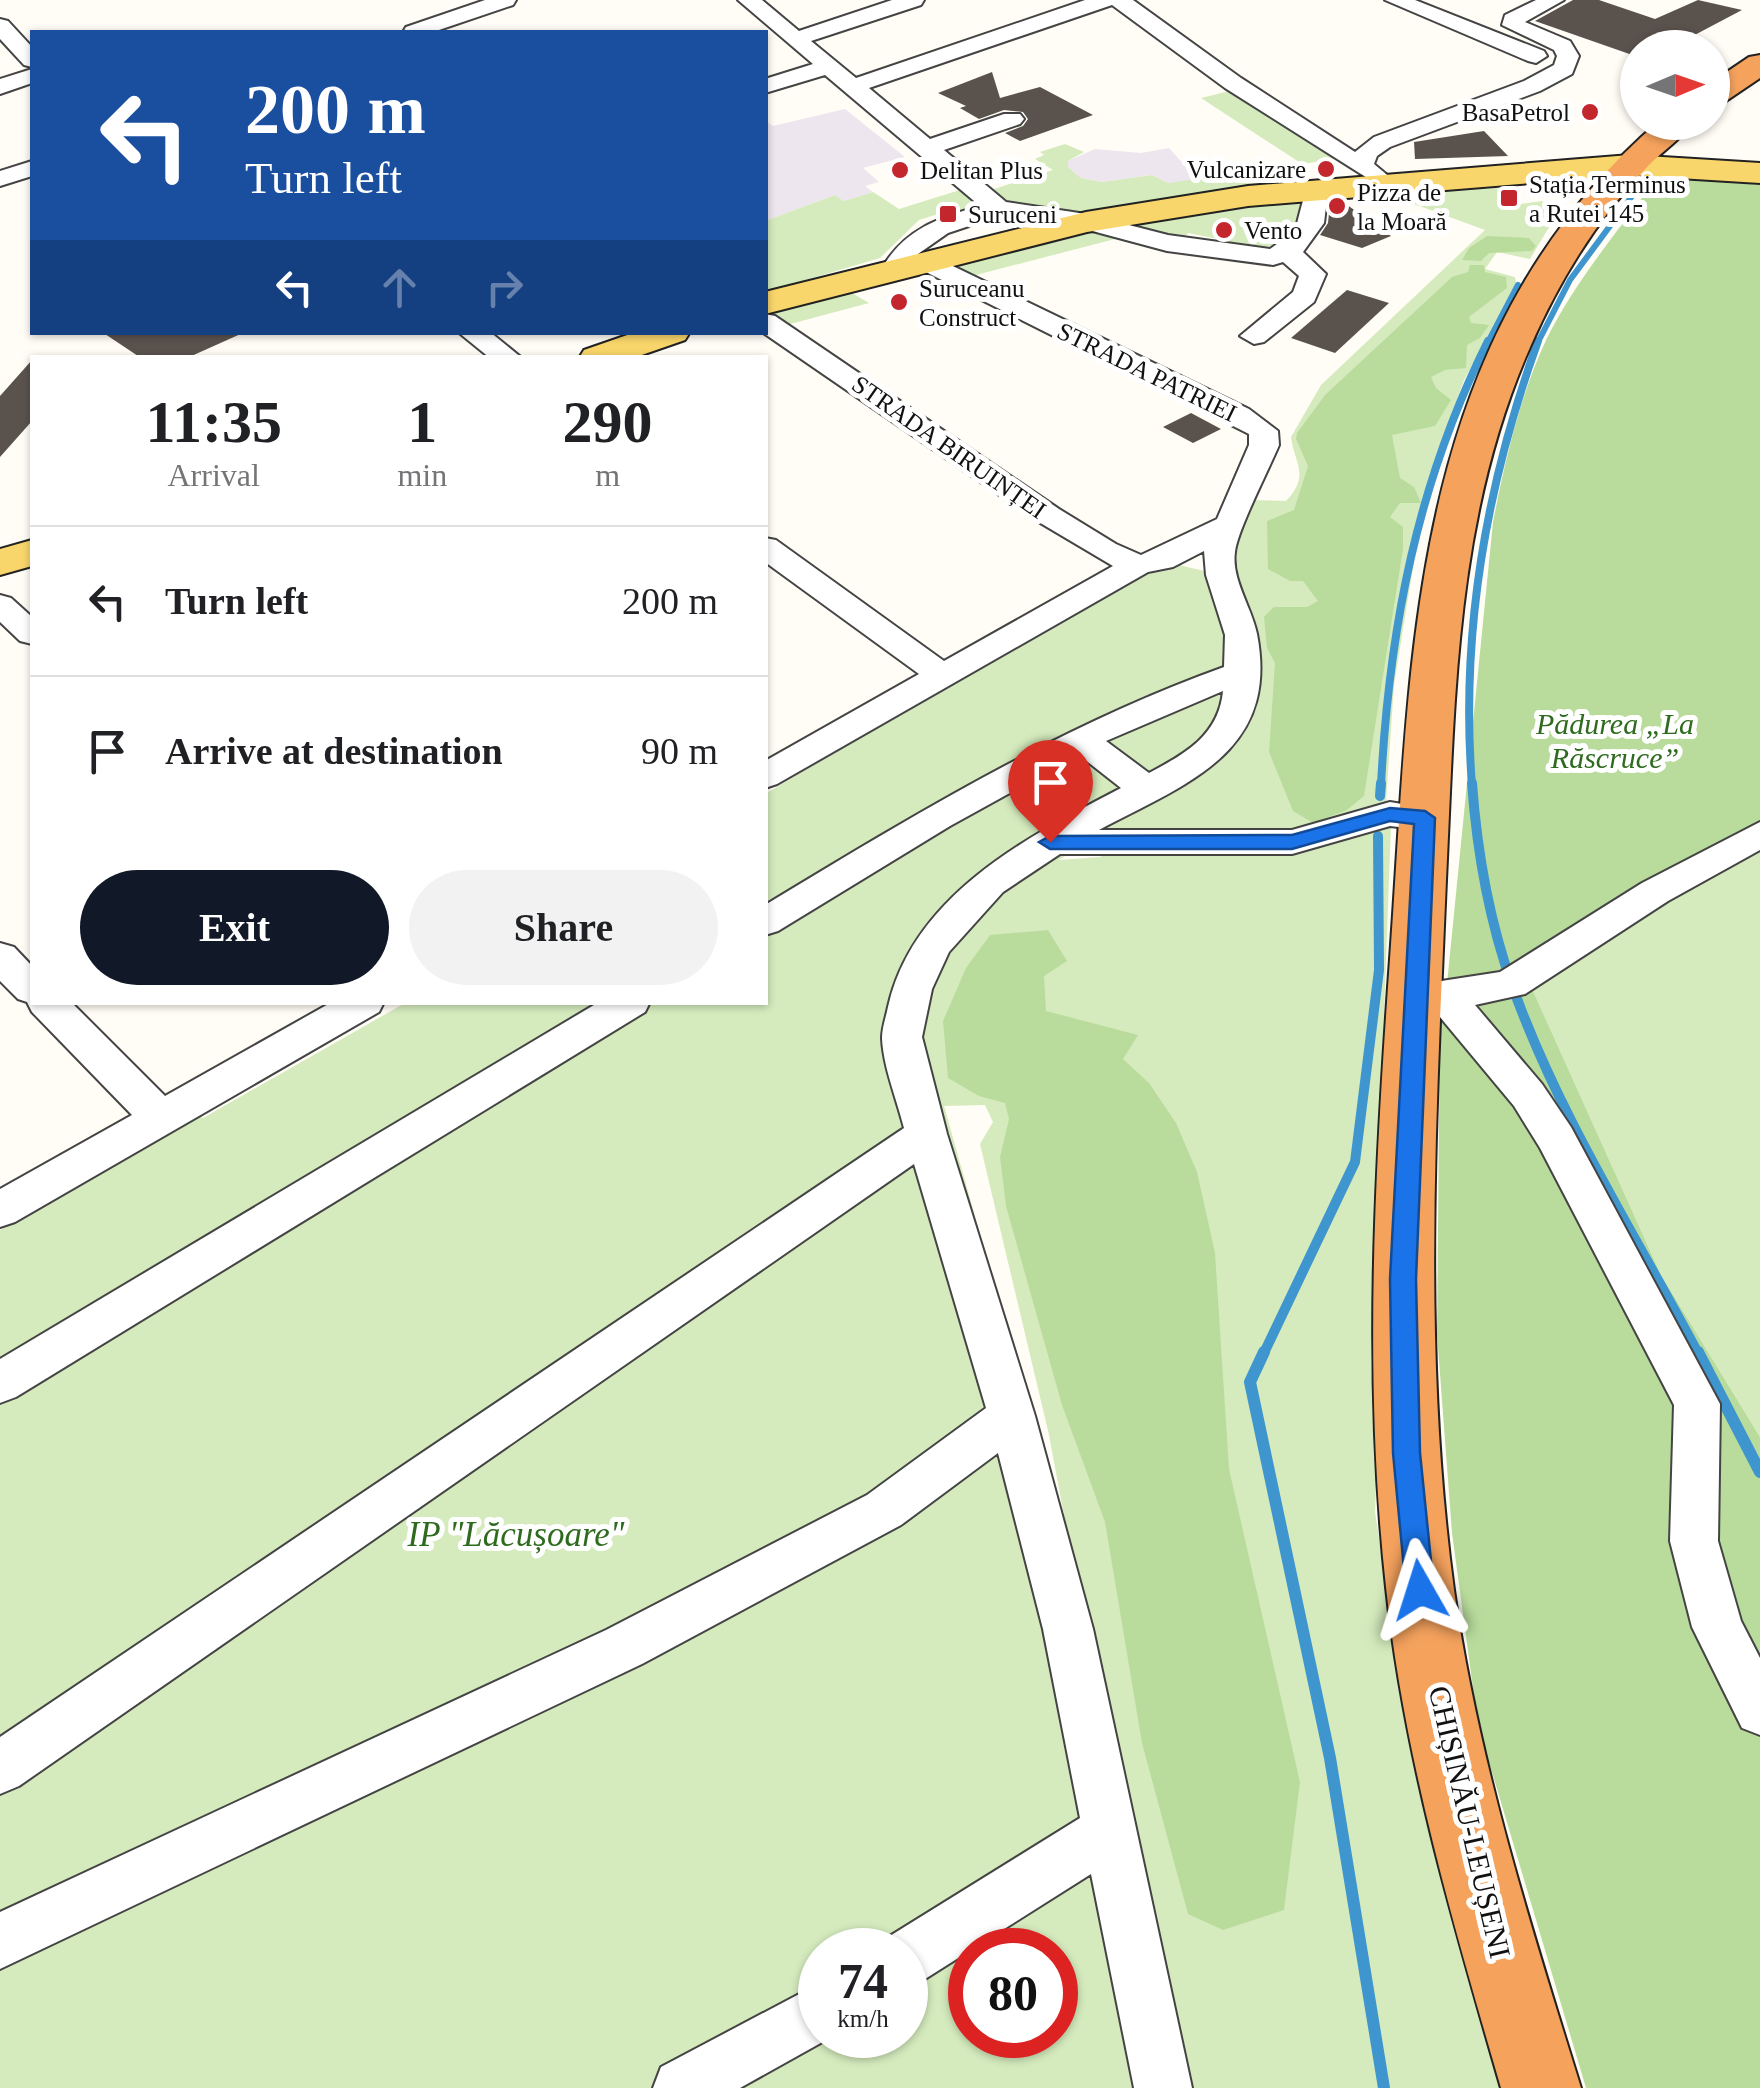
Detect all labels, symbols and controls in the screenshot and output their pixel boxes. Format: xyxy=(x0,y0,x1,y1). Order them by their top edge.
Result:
north arrow xyxy=(1620,30,1730,140)
map controls xyxy=(1620,30,1730,140)
icon: left xyxy=(80,70,210,200)
text: 200 m xyxy=(245,71,426,148)
place label: BasaPetrol xyxy=(1462,99,1570,126)
marker: BasaPetrol xyxy=(1579,101,1601,123)
text: Turn left xyxy=(245,153,402,203)
place label: Vulcanizare xyxy=(1187,156,1306,183)
place label: Delitan Plus xyxy=(920,157,1043,184)
marker: Vulcanizare xyxy=(1315,158,1337,180)
marker: Delitan Plus xyxy=(889,159,911,181)
place label: Stația Terminus a Rutei 145 xyxy=(1529,171,1686,227)
place label: Pizza de la Moară xyxy=(1357,179,1447,235)
marker: Stația Terminus a Rutei 145 xyxy=(1498,187,1520,209)
marker: Pizza de la Moară xyxy=(1326,195,1348,217)
place label: Suruceni xyxy=(968,201,1057,228)
marker: Suruceni xyxy=(937,203,959,225)
place label: Vento xyxy=(1244,217,1302,244)
marker: Vento xyxy=(1213,219,1235,241)
icon: left xyxy=(267,260,322,315)
icon: ahead xyxy=(372,260,427,315)
icon: right xyxy=(477,260,532,315)
place label: Suruceanu Construct xyxy=(919,275,1025,331)
marker: Suruceanu Construct xyxy=(888,291,910,313)
street label: STRADA PATRIEI xyxy=(1053,317,1241,427)
street label: STRADA BIRUINȚEI xyxy=(847,370,1051,525)
text: 11:35 xyxy=(145,389,282,455)
text: 1 xyxy=(407,389,437,455)
text: 290 xyxy=(563,389,653,455)
text: Arrival xyxy=(168,457,260,493)
text: min xyxy=(397,457,447,493)
text: m xyxy=(595,457,620,493)
icon: left xyxy=(80,574,135,629)
text: Turn left xyxy=(165,580,308,622)
text: 200 m xyxy=(622,580,718,622)
park label: Pădurea „La Răscruce” xyxy=(1535,707,1694,774)
icon: arrive xyxy=(80,724,135,779)
text: Arrive at destination xyxy=(165,730,503,772)
text: 90 m xyxy=(641,730,718,772)
pin xyxy=(1008,740,1093,843)
icon: arrive xyxy=(1023,755,1078,810)
button: Exit xyxy=(80,870,389,985)
button: Share xyxy=(409,870,718,985)
park label: IP "Lăcușoare" xyxy=(406,1515,625,1554)
position arrow xyxy=(1368,1538,1472,1642)
street label: CHIȘINĂU-LEUȘENI xyxy=(1423,1683,1517,1961)
speed limit sign: 80 xyxy=(948,1928,1078,2058)
text: 74 xyxy=(838,1953,888,2009)
text: km/h xyxy=(837,2005,889,2032)

